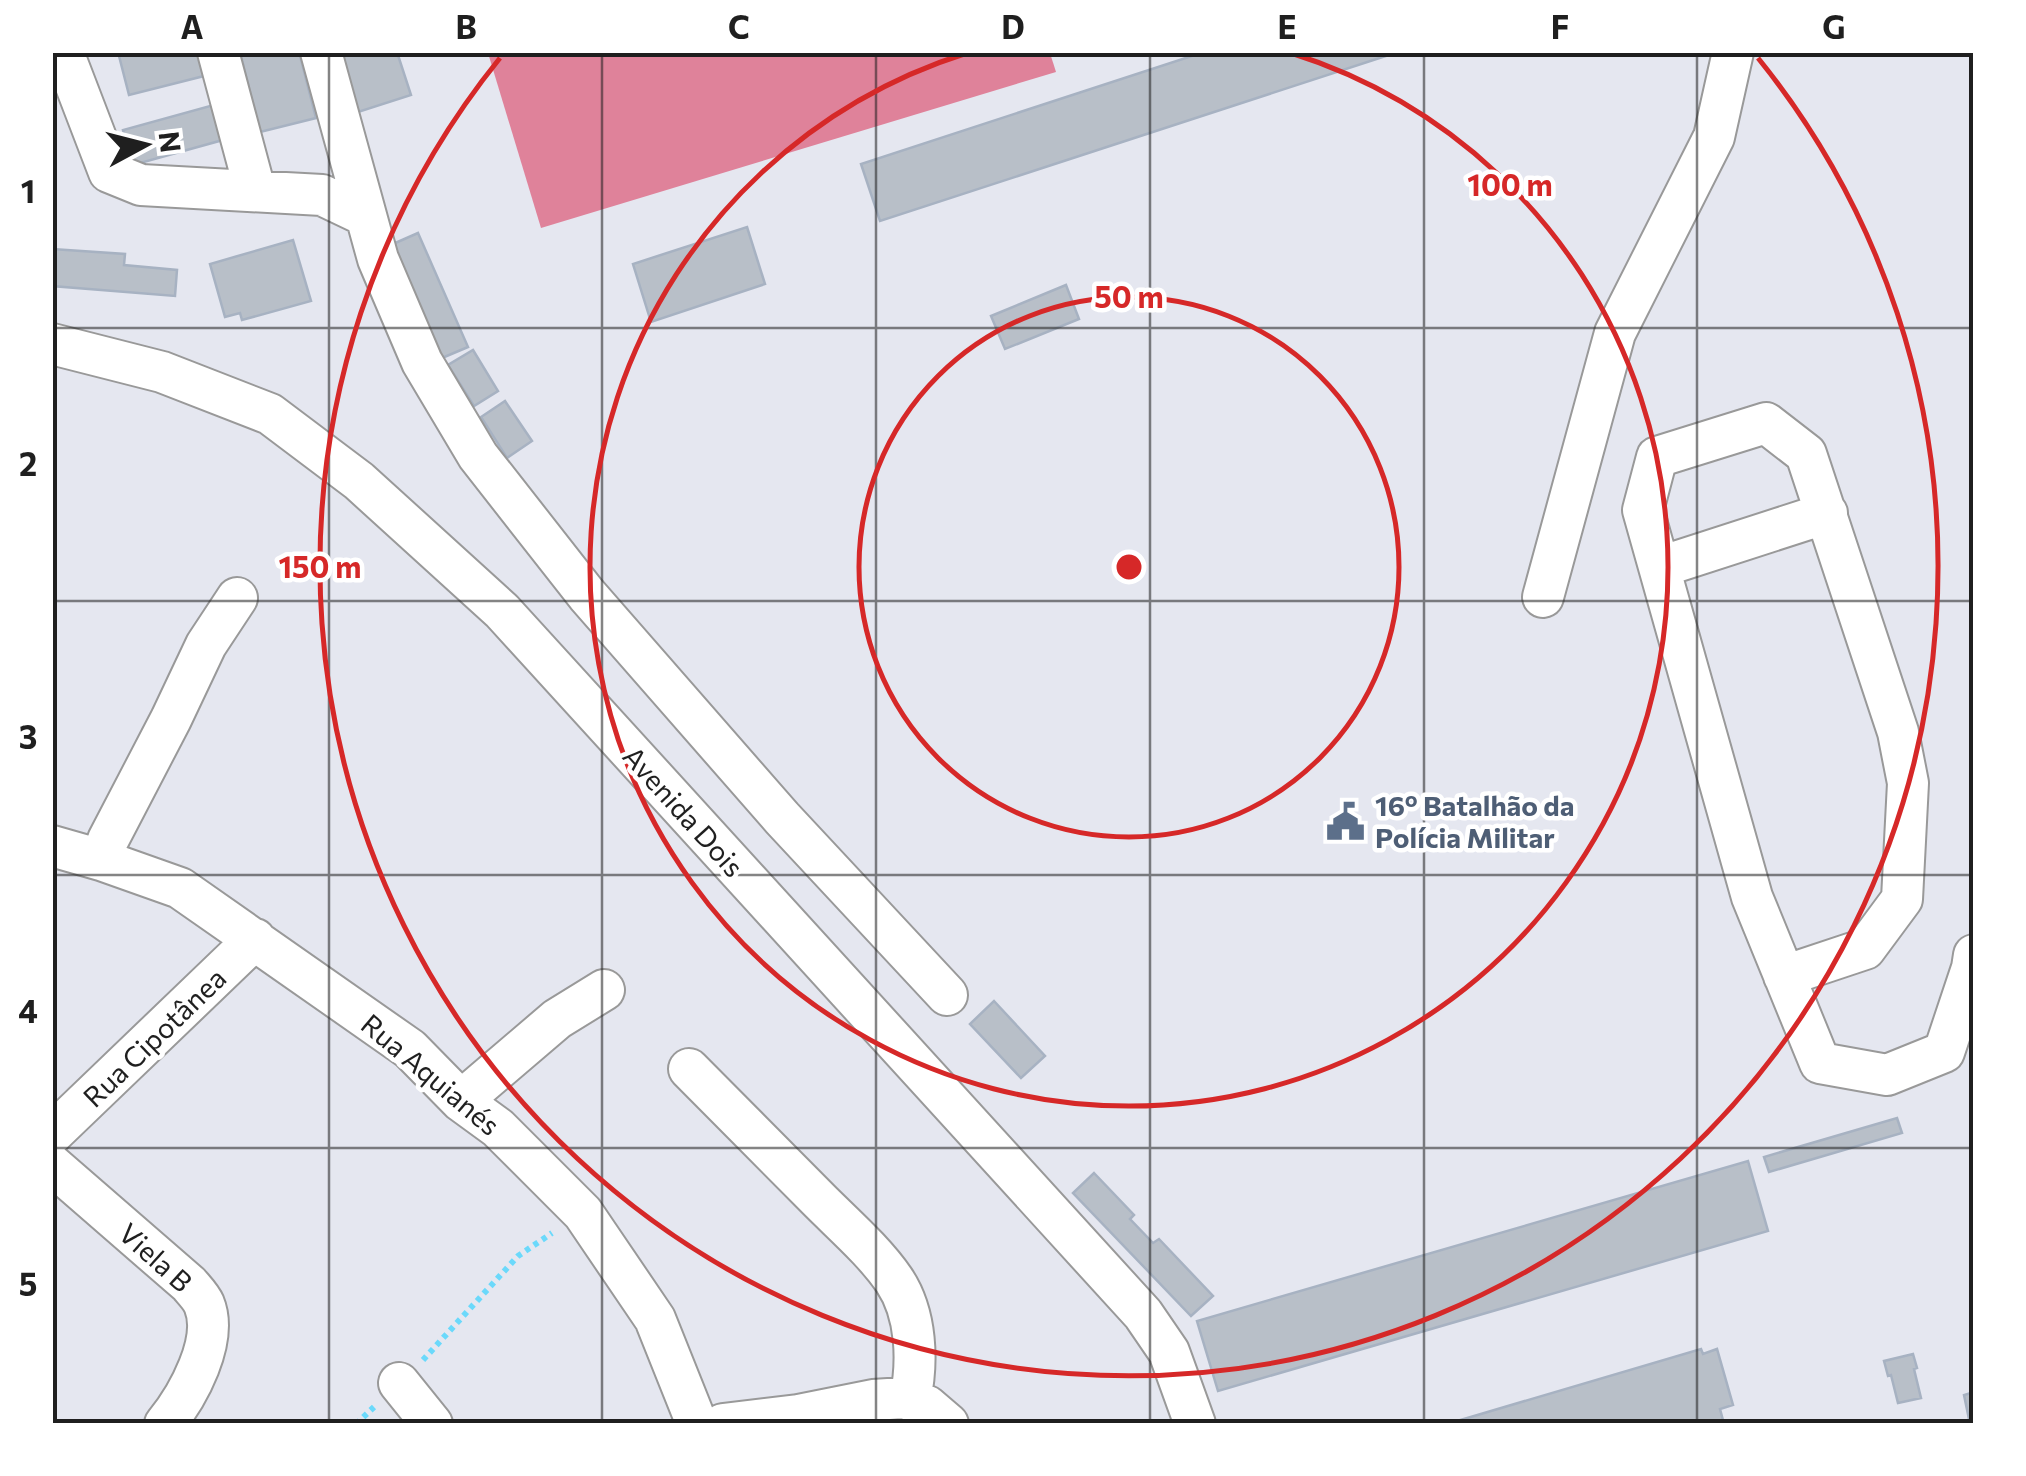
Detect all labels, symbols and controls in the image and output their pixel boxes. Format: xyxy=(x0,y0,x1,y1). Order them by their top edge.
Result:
text: A xyxy=(181,6,204,46)
text: B xyxy=(455,6,477,46)
text: C xyxy=(728,6,750,46)
text: D xyxy=(1001,6,1025,46)
text: E xyxy=(1277,6,1297,46)
text: F xyxy=(1551,6,1569,46)
text: G xyxy=(1822,6,1846,46)
north arrow xyxy=(95,95,195,195)
text: N xyxy=(153,129,189,154)
text: 100 m xyxy=(1467,165,1553,202)
text: 1 xyxy=(21,170,35,210)
text: 50 m xyxy=(1094,277,1164,314)
text: 2 xyxy=(19,443,37,483)
text: 150 m xyxy=(279,547,361,584)
centre of rings xyxy=(1111,549,1147,585)
text: 3 xyxy=(19,716,37,756)
street label: Avenida Dois xyxy=(617,739,751,883)
place label: 16º Batalhão da Polícia Militar xyxy=(1375,788,1574,854)
public building icon: 16º Batalhão da Polícia Militar xyxy=(1324,800,1366,842)
street label: Rua Cipotânea xyxy=(76,960,232,1114)
text: 4 xyxy=(18,990,38,1030)
street label: Rua Aquianés xyxy=(355,1006,507,1142)
street label: Viela B xyxy=(113,1215,199,1299)
text: 5 xyxy=(19,1263,37,1303)

